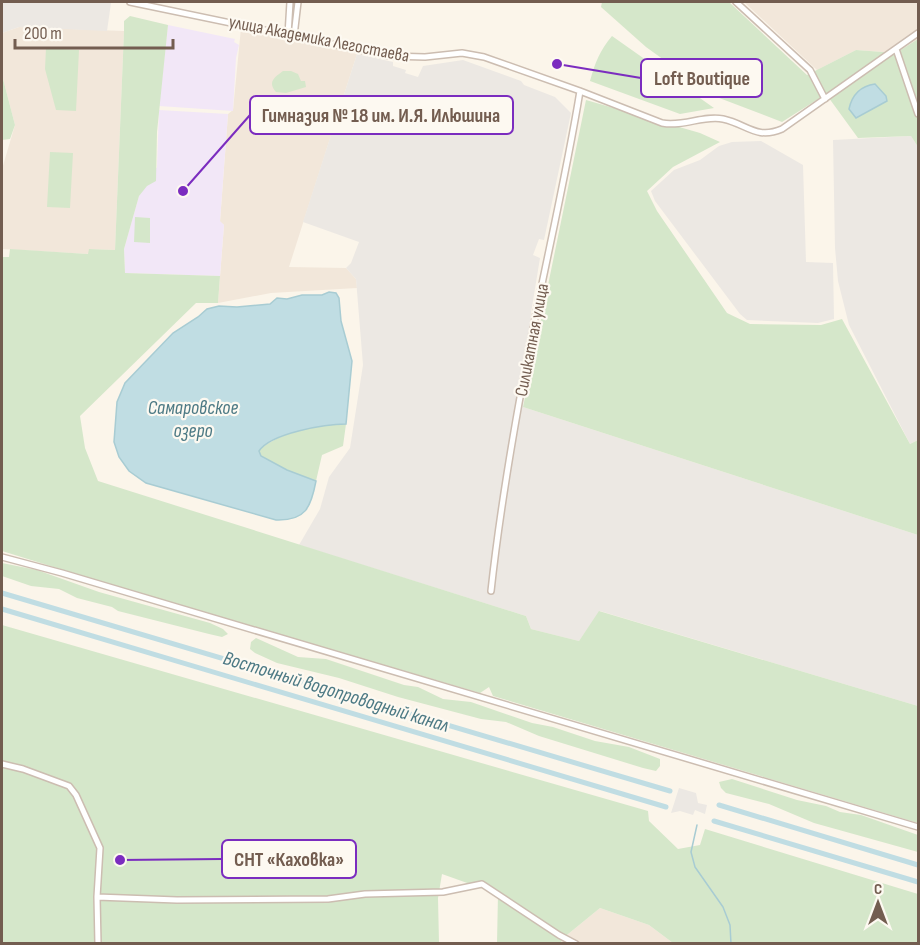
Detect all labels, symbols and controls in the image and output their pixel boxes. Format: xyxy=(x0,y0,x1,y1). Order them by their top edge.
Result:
street label: улица Академика Легостаева xyxy=(227,11,411,67)
scale bar xyxy=(15,12,172,50)
text: 200 m xyxy=(24,23,62,44)
callout: Loft Boutique xyxy=(641,59,762,97)
text: Loft Boutique xyxy=(654,67,750,91)
callout: Гимназия № 18 им. И.Я. Илюшина xyxy=(250,96,513,134)
text: Гимназия № 18 им. И.Я. Илюшина xyxy=(262,104,500,128)
street label: Силикатная улица xyxy=(511,282,553,398)
water label: Самаровское озеро xyxy=(148,396,238,443)
water label: Восточный водопроводный канал xyxy=(220,646,452,738)
callout: СНТ «Каховка» xyxy=(222,840,356,878)
text: СНТ «Каховка» xyxy=(234,848,344,872)
north arrow xyxy=(848,873,908,933)
text: С xyxy=(874,880,882,899)

